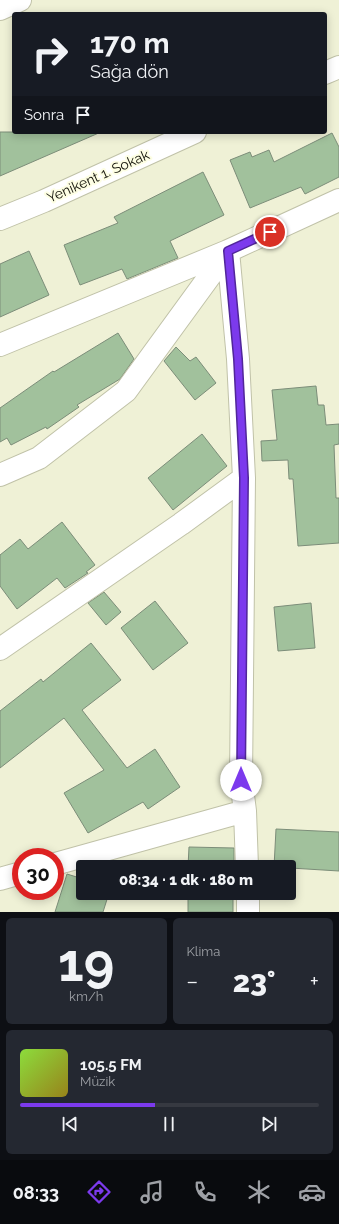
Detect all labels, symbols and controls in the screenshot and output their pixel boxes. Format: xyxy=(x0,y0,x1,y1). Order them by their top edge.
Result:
text: 170 m xyxy=(90,27,170,60)
icon: right xyxy=(24,28,76,80)
text: Sağa dön xyxy=(90,61,169,82)
icon: arrive xyxy=(72,104,94,126)
text: Sonra xyxy=(24,106,64,124)
street label: Yenikent 1. Sokak xyxy=(44,146,152,206)
pin xyxy=(253,215,287,249)
icon: arrive xyxy=(259,221,281,243)
position arrow xyxy=(220,759,262,801)
speed limit sign: 30 xyxy=(12,848,64,900)
text: 08:34 · 1 dk · 180 m xyxy=(119,871,253,889)
text: 19 xyxy=(58,932,114,993)
text: Klima xyxy=(187,944,220,959)
text: 23° xyxy=(233,964,276,999)
text: − xyxy=(187,968,198,994)
text: + xyxy=(310,968,319,994)
text: km/h xyxy=(69,989,103,1004)
text: 105.5 FM xyxy=(80,1056,142,1074)
text: Müzik xyxy=(80,1074,115,1089)
icon: previous xyxy=(59,1113,81,1135)
icon: pause xyxy=(158,1113,180,1135)
icon: next xyxy=(258,1113,280,1135)
icon: directions xyxy=(85,1178,113,1206)
icon: music xyxy=(138,1178,166,1206)
icon: phone xyxy=(191,1178,219,1206)
icon: climate xyxy=(245,1178,273,1206)
icon: car xyxy=(298,1178,326,1206)
text: 08:33 xyxy=(13,1182,59,1203)

